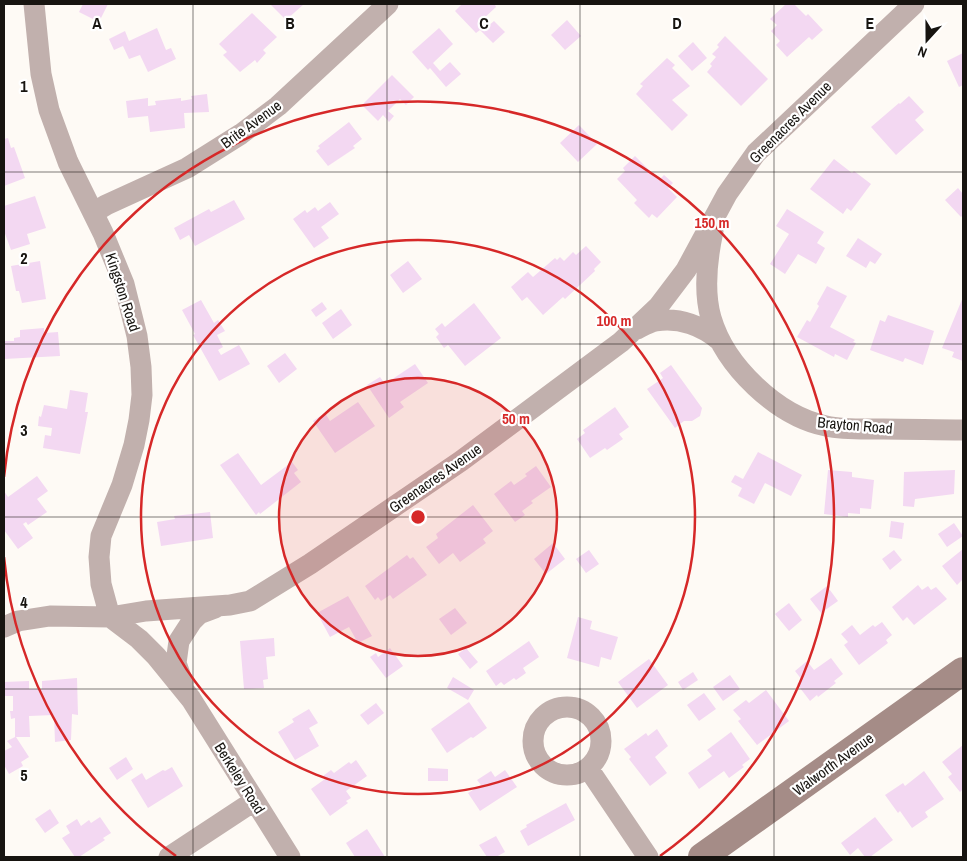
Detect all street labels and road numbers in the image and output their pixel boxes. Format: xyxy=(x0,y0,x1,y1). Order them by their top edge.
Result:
street label: Greenacres Avenue xyxy=(744,76,836,168)
street label: Brite Avenue xyxy=(216,95,286,153)
street label: Kingston Road xyxy=(100,250,146,334)
street label: Brayton Road xyxy=(817,411,893,439)
street label: Greenacres Avenue xyxy=(385,438,486,518)
street label: Walworth Avenue xyxy=(788,727,878,800)
street label: Berkeley Road xyxy=(210,738,270,818)

